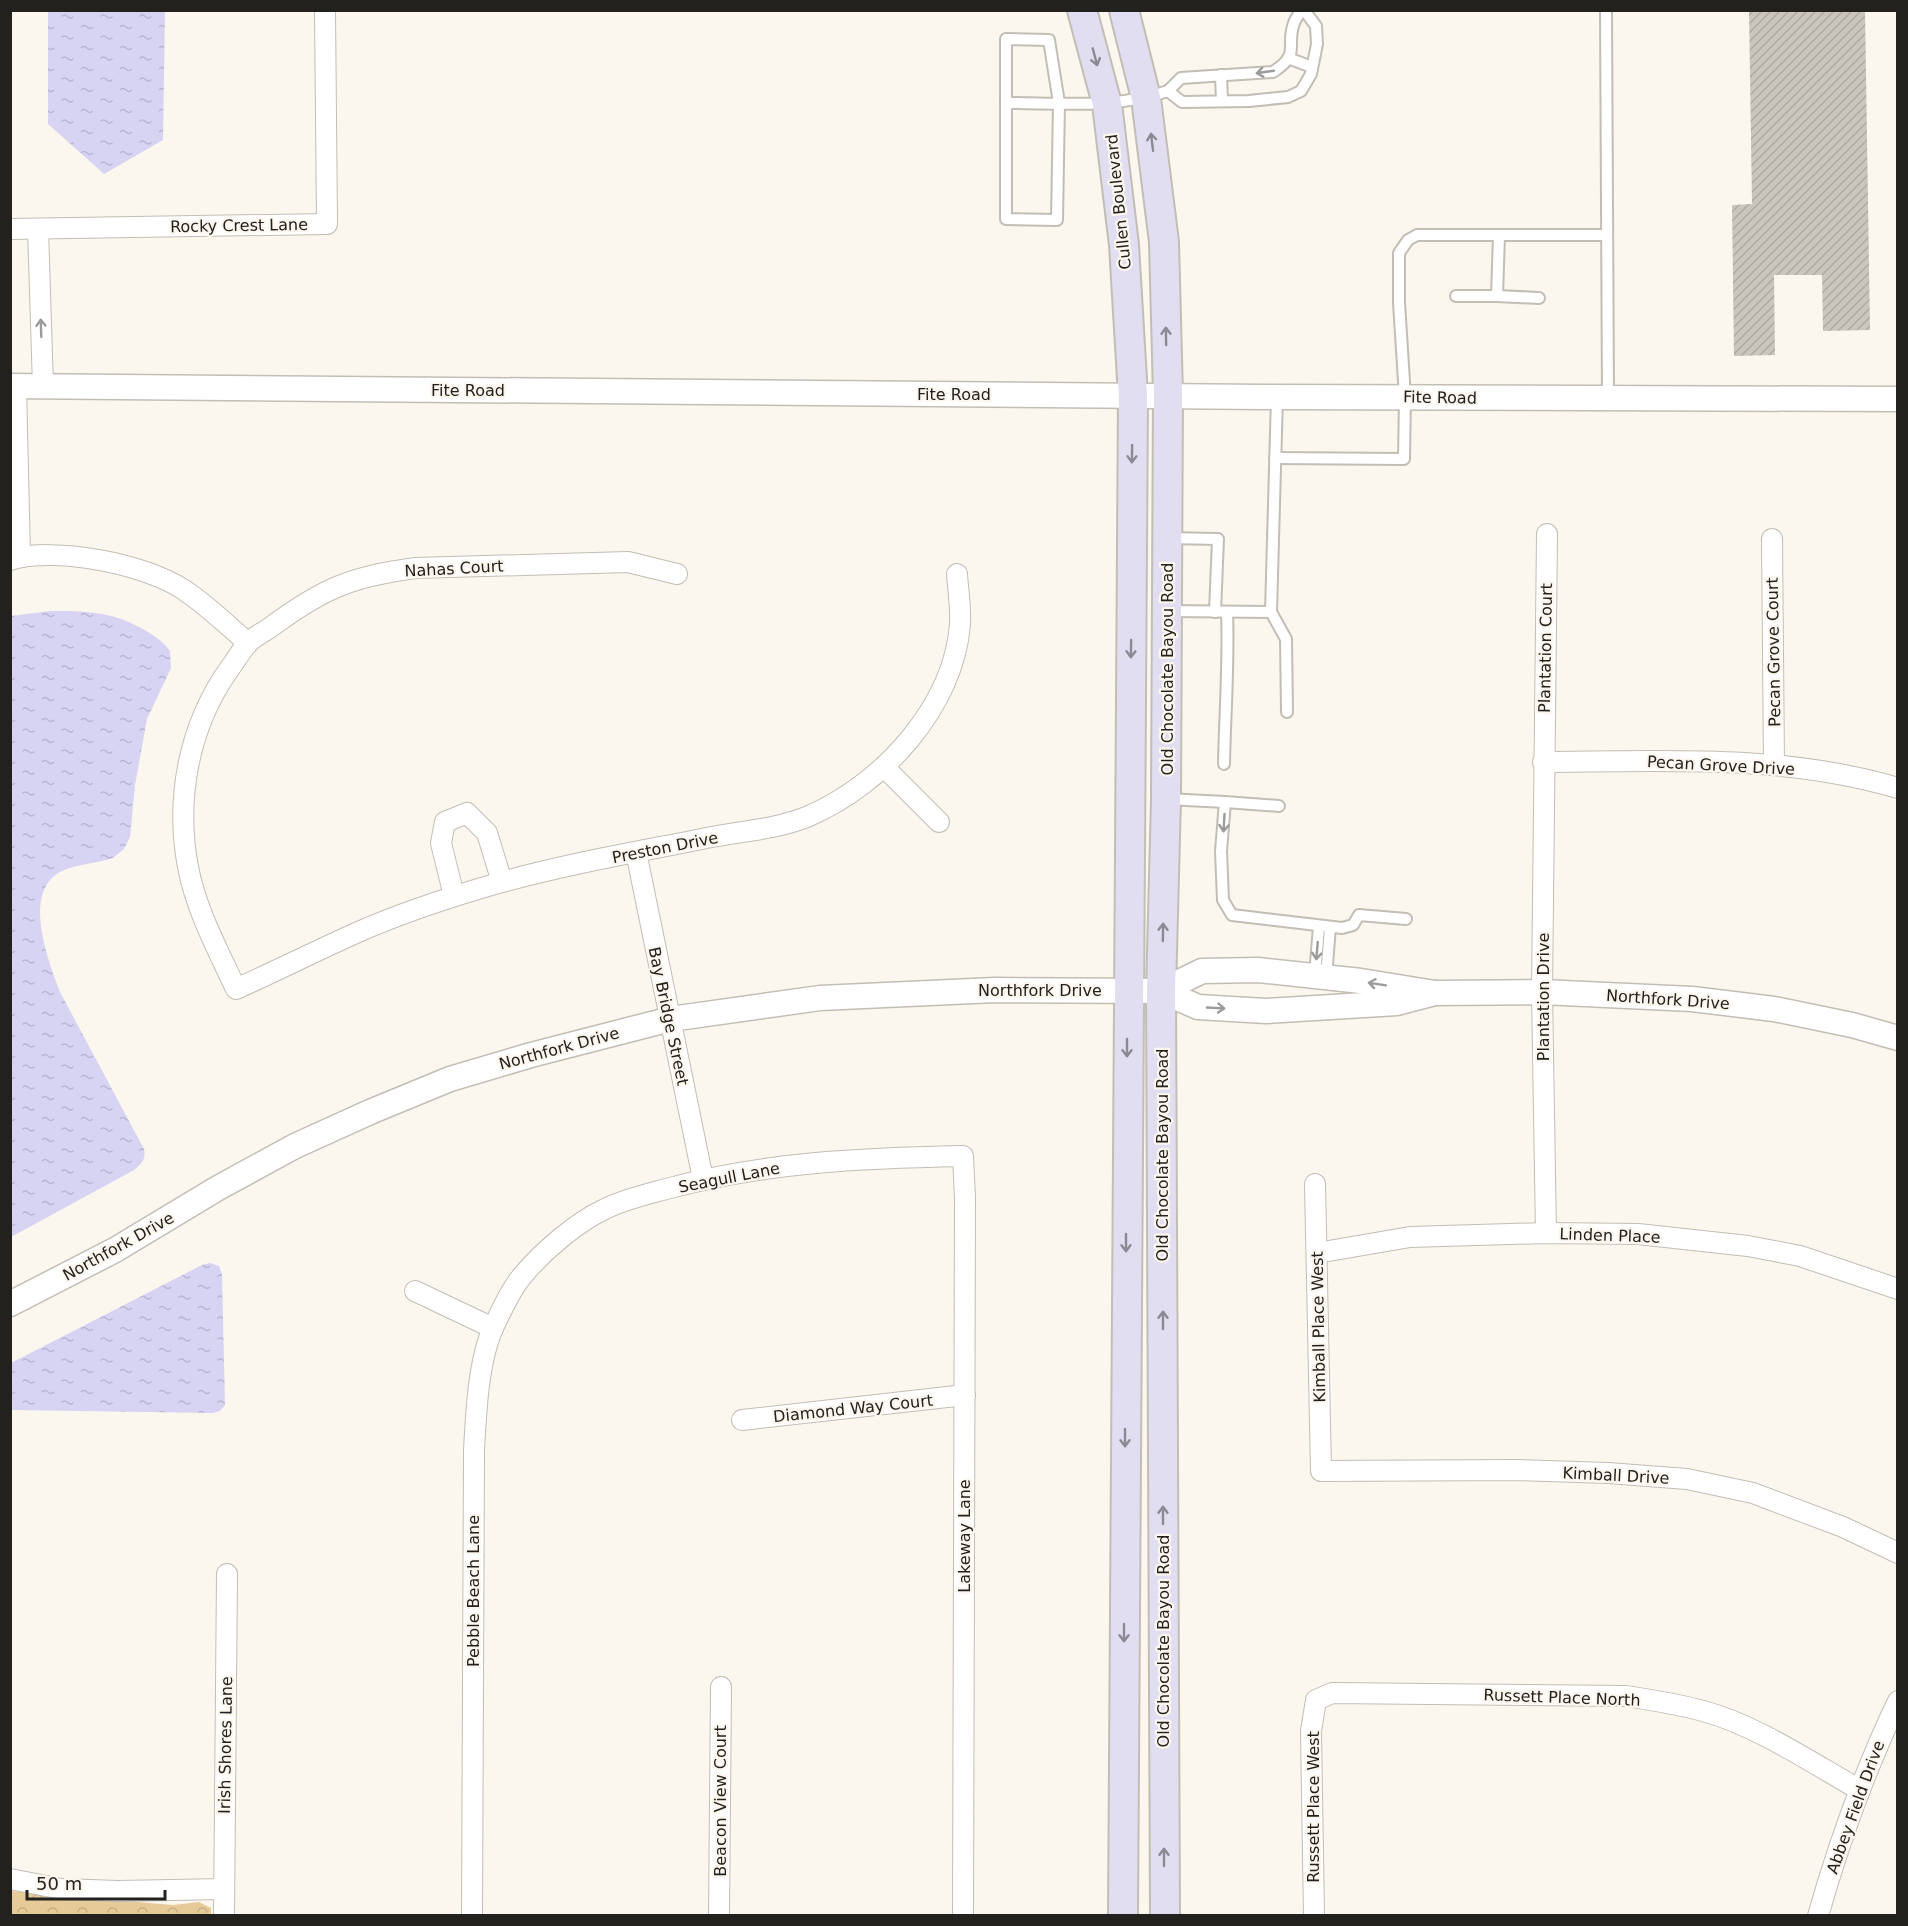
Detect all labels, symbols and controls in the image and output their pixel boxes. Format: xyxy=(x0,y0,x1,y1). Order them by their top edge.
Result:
one-way arrow xyxy=(1089,47,1101,66)
one-way arrow xyxy=(1256,66,1275,77)
street label: Cullen Boulevard xyxy=(1102,133,1135,271)
one-way arrow xyxy=(1146,133,1157,153)
street label: Rocky Crest Lane xyxy=(170,215,308,236)
one-way arrow xyxy=(35,319,47,339)
one-way arrow xyxy=(1161,327,1172,347)
street label: Fite Road xyxy=(431,381,505,400)
street label: Fite Road xyxy=(917,385,991,404)
street label: Fite Road xyxy=(1403,387,1477,408)
one-way arrow xyxy=(1127,444,1138,464)
street label: Nahas Court xyxy=(404,556,504,581)
street label: Old Chocolate Bayou Road xyxy=(1158,563,1177,775)
street label: Pecan Grove Court xyxy=(1763,577,1784,727)
street label: Plantation Court xyxy=(1535,583,1556,713)
one-way arrow xyxy=(1125,639,1137,659)
street label: Pecan Grove Drive xyxy=(1646,752,1795,779)
one-way arrow xyxy=(1218,813,1229,833)
street label: Preston Drive xyxy=(610,828,720,867)
one-way arrow xyxy=(1157,923,1169,943)
street label: Plantation Drive xyxy=(1534,933,1553,1061)
one-way arrow xyxy=(1311,941,1322,961)
street label: Bay Bridge Street xyxy=(645,945,692,1087)
one-way arrow xyxy=(1368,978,1388,989)
street label: Northfork Drive xyxy=(978,981,1102,1000)
street label: Northfork Drive xyxy=(1606,986,1730,1013)
one-way arrow xyxy=(1206,1003,1226,1014)
street label: Northfork Drive xyxy=(497,1023,621,1074)
one-way arrow xyxy=(1121,1038,1133,1058)
street label: Old Chocolate Bayou Road xyxy=(1153,1049,1172,1261)
street label: Seagull Lane xyxy=(677,1158,781,1197)
street label: Northfork Drive xyxy=(60,1208,177,1285)
street label: Linden Place xyxy=(1559,1224,1661,1247)
one-way arrow xyxy=(1120,1233,1132,1253)
street label: Kimball Place West xyxy=(1308,1251,1329,1403)
one-way arrow xyxy=(1157,1311,1169,1331)
street label: Diamond Way Court xyxy=(772,1391,934,1426)
one-way arrow xyxy=(1119,1428,1131,1448)
street label: Kimball Drive xyxy=(1562,1463,1670,1488)
street label: Lakeway Lane xyxy=(955,1479,974,1593)
one-way arrow xyxy=(1157,1506,1169,1526)
street label: Pebble Beach Lane xyxy=(464,1515,483,1667)
street label: Old Chocolate Bayou Road xyxy=(1154,1535,1173,1747)
one-way arrow xyxy=(1118,1623,1130,1643)
street label: Irish Shores Lane xyxy=(215,1676,236,1814)
street label: Russett Place North xyxy=(1483,1685,1641,1710)
street label: Beacon View Court xyxy=(711,1725,730,1877)
street label: Russett Place West xyxy=(1304,1731,1323,1883)
street label: Abbey Field Drive xyxy=(1823,1738,1888,1876)
one-way arrow xyxy=(1158,1848,1170,1868)
scale bar xyxy=(27,1863,165,1901)
text: 50 m xyxy=(36,1873,82,1894)

